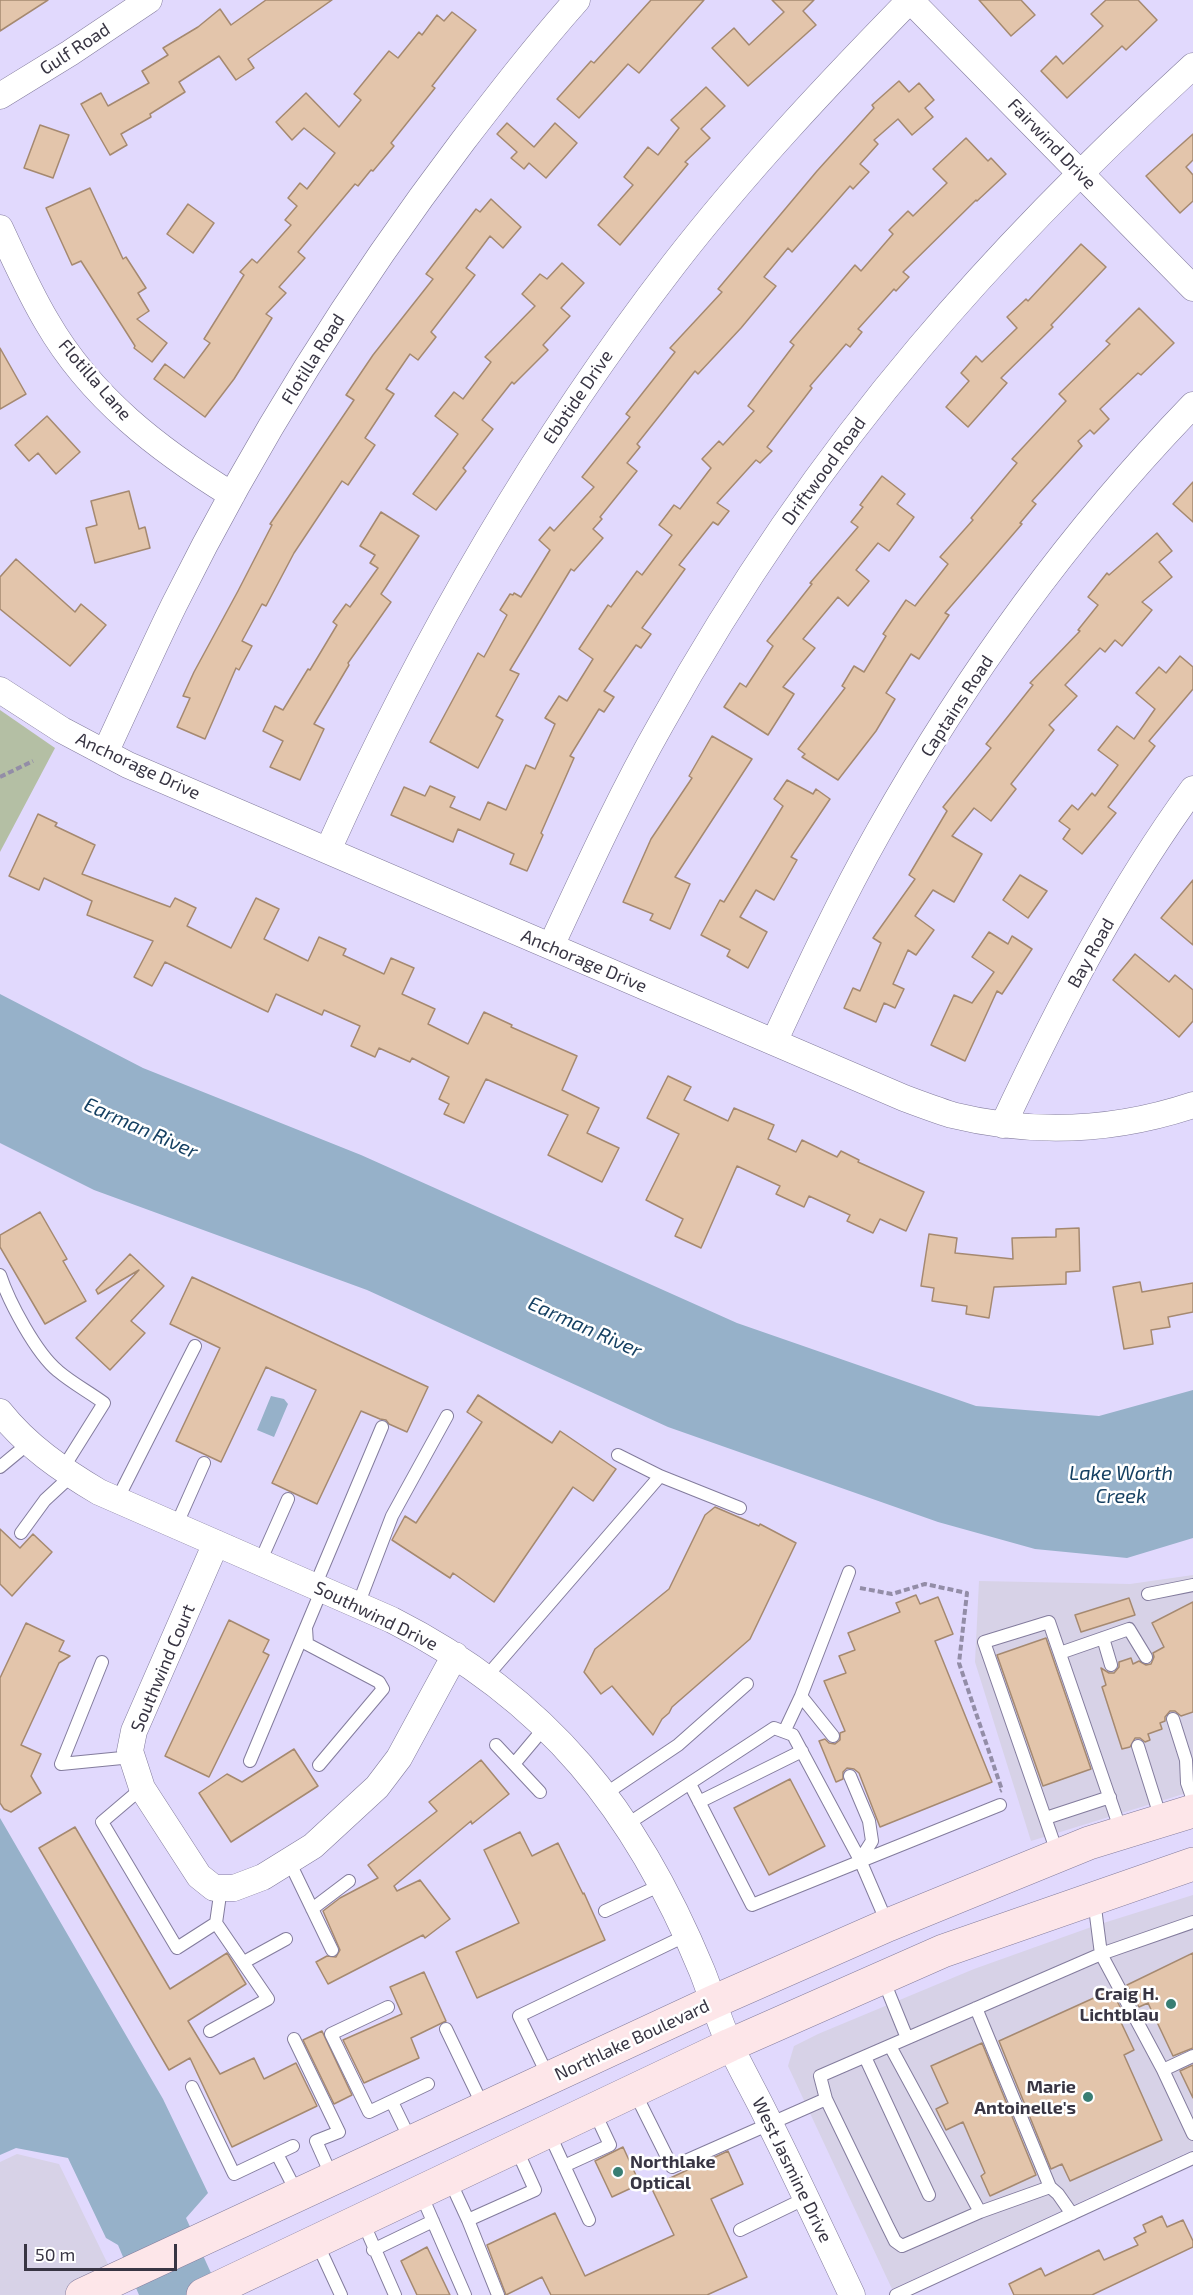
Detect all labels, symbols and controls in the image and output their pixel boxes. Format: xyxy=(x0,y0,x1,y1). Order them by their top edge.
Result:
street label: Gulf Road xyxy=(36,18,114,80)
street label: Fairwind Drive xyxy=(1003,94,1101,194)
street label: Flotilla Road xyxy=(277,310,349,408)
street label: Flotilla Lane xyxy=(54,335,136,425)
street label: Ebbtide Drive xyxy=(539,346,617,448)
street label: Driftwood Road xyxy=(778,413,870,529)
street label: Captains Road xyxy=(916,651,998,761)
street label: Anchorage Drive xyxy=(72,728,204,804)
street label: Bay Road xyxy=(1063,915,1119,991)
street label: Anchorage Drive xyxy=(518,925,650,997)
water label: Earman River xyxy=(80,1092,202,1164)
water label: Earman River xyxy=(524,1291,646,1363)
water label: Lake Worth Creek xyxy=(1069,1461,1173,1508)
street label: Southwind Drive xyxy=(311,1577,441,1655)
street label: Southwind Court xyxy=(126,1601,200,1735)
place label: Craig H. Lichtblau xyxy=(1079,1983,1159,2026)
street label: Northlake Boulevard xyxy=(551,1995,713,2085)
marker: Craig H. Lichtblau xyxy=(1164,1997,1178,2011)
place label: Marie Antoinelle's xyxy=(974,2076,1076,2118)
marker: Marie Antoinelle's xyxy=(1081,2090,1095,2104)
street label: West Jasmine Drive xyxy=(748,2094,836,2246)
place label: Northlake Optical xyxy=(630,2151,716,2194)
marker: Northlake Optical xyxy=(611,2165,625,2179)
scale bar xyxy=(27,2232,180,2270)
text: 50 m xyxy=(35,2243,75,2265)

